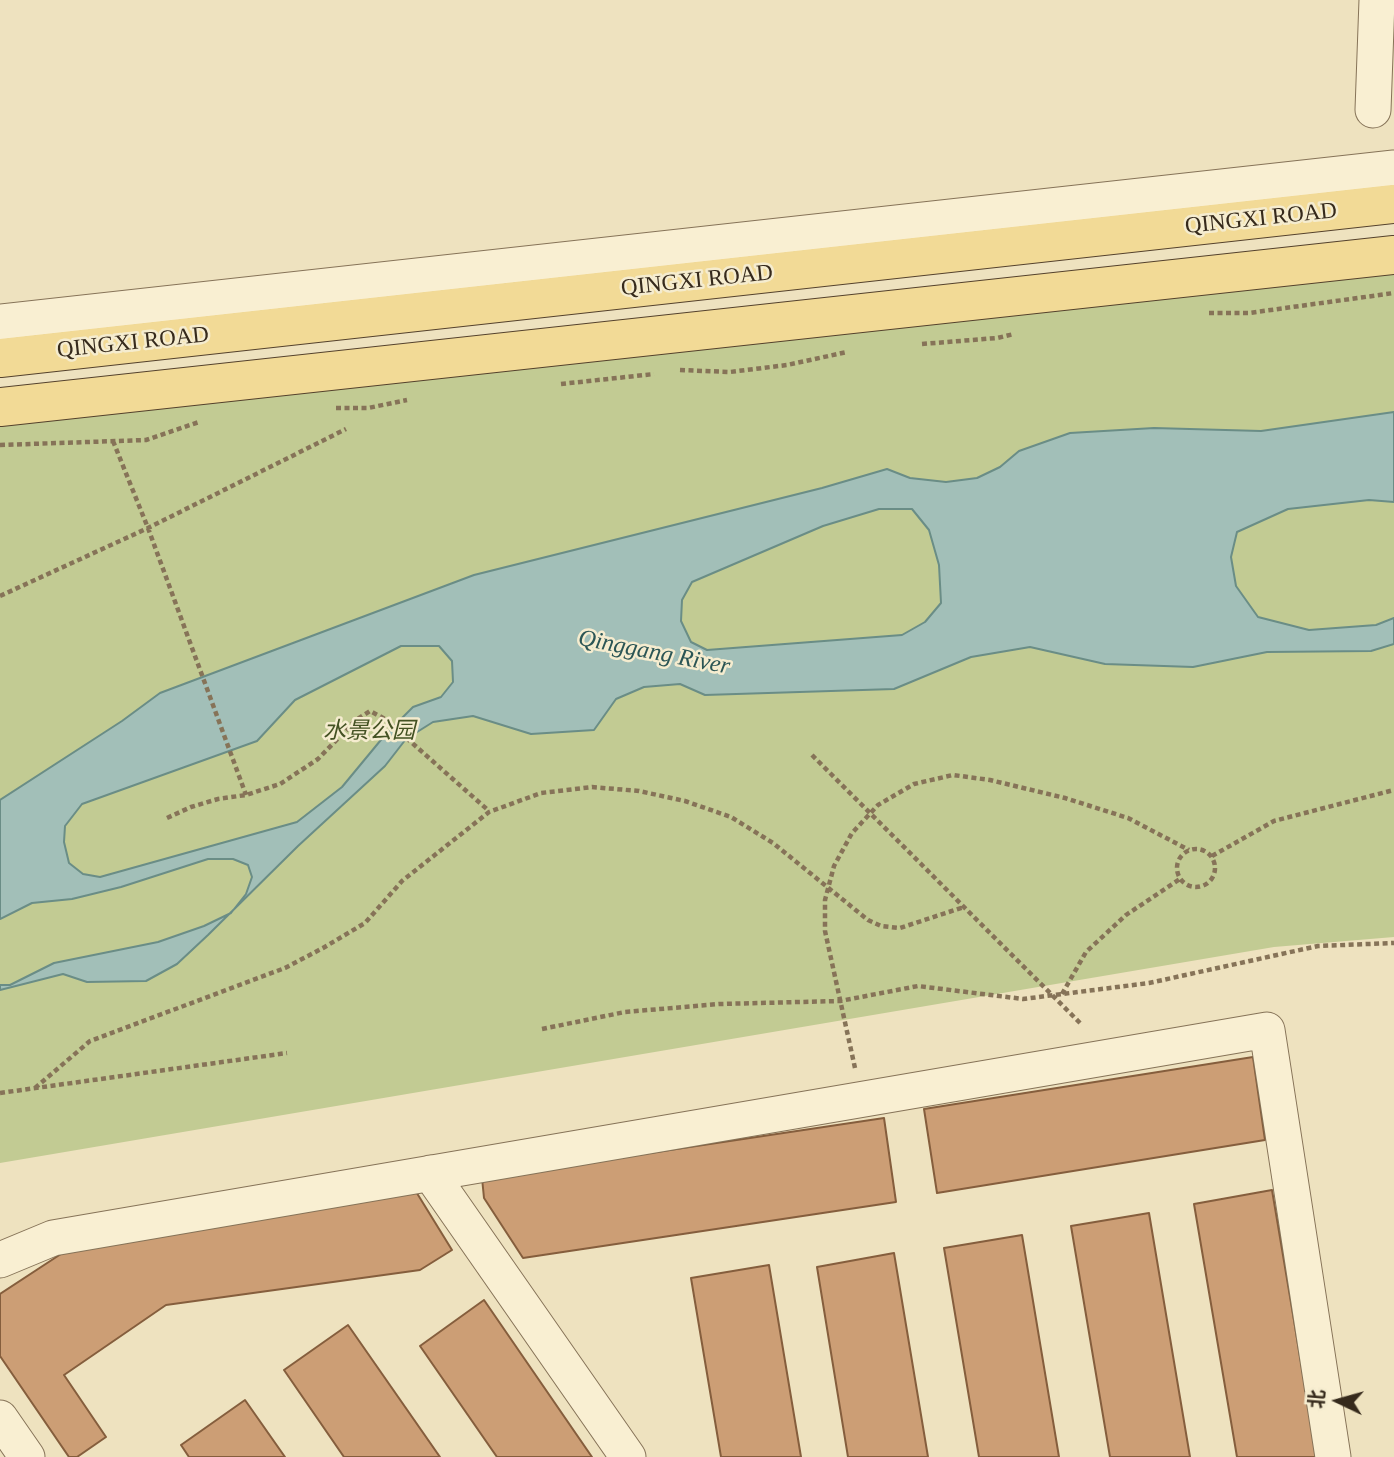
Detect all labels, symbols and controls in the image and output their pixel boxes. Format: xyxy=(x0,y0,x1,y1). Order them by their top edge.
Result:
street label: QINGXI ROAD xyxy=(1184,197,1338,241)
street label: QINGXI ROAD xyxy=(620,259,774,303)
street label: QINGXI ROAD xyxy=(56,321,210,365)
water label: Qinggang River xyxy=(576,624,732,682)
park label: 水景公园 xyxy=(323,718,415,746)
north arrow xyxy=(1303,1366,1373,1436)
text: 北 xyxy=(1305,1389,1328,1410)

